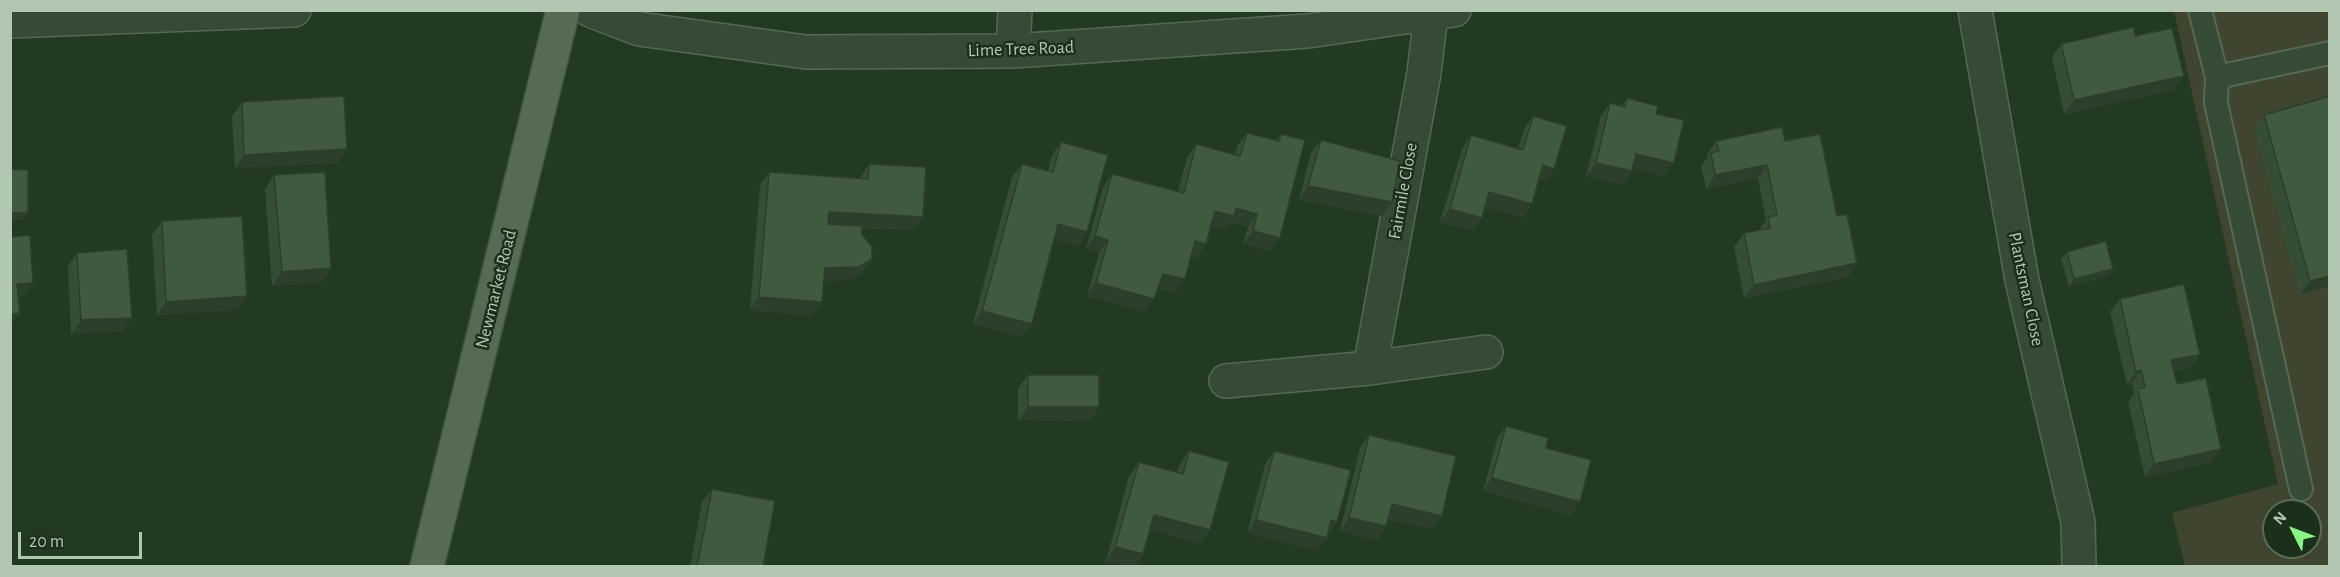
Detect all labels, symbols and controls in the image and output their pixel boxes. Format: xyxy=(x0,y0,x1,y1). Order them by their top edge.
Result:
street label: Lime Tree Road xyxy=(967,36,1075,62)
street label: Fairmile Close xyxy=(1384,141,1422,241)
street label: Newmarket Road xyxy=(471,227,521,351)
street label: Plantsman Close xyxy=(2003,230,2049,348)
north arrow xyxy=(2262,499,2322,559)
text: N xyxy=(2270,509,2290,528)
scale bar xyxy=(21,520,146,558)
text: 20 m xyxy=(29,533,64,551)

